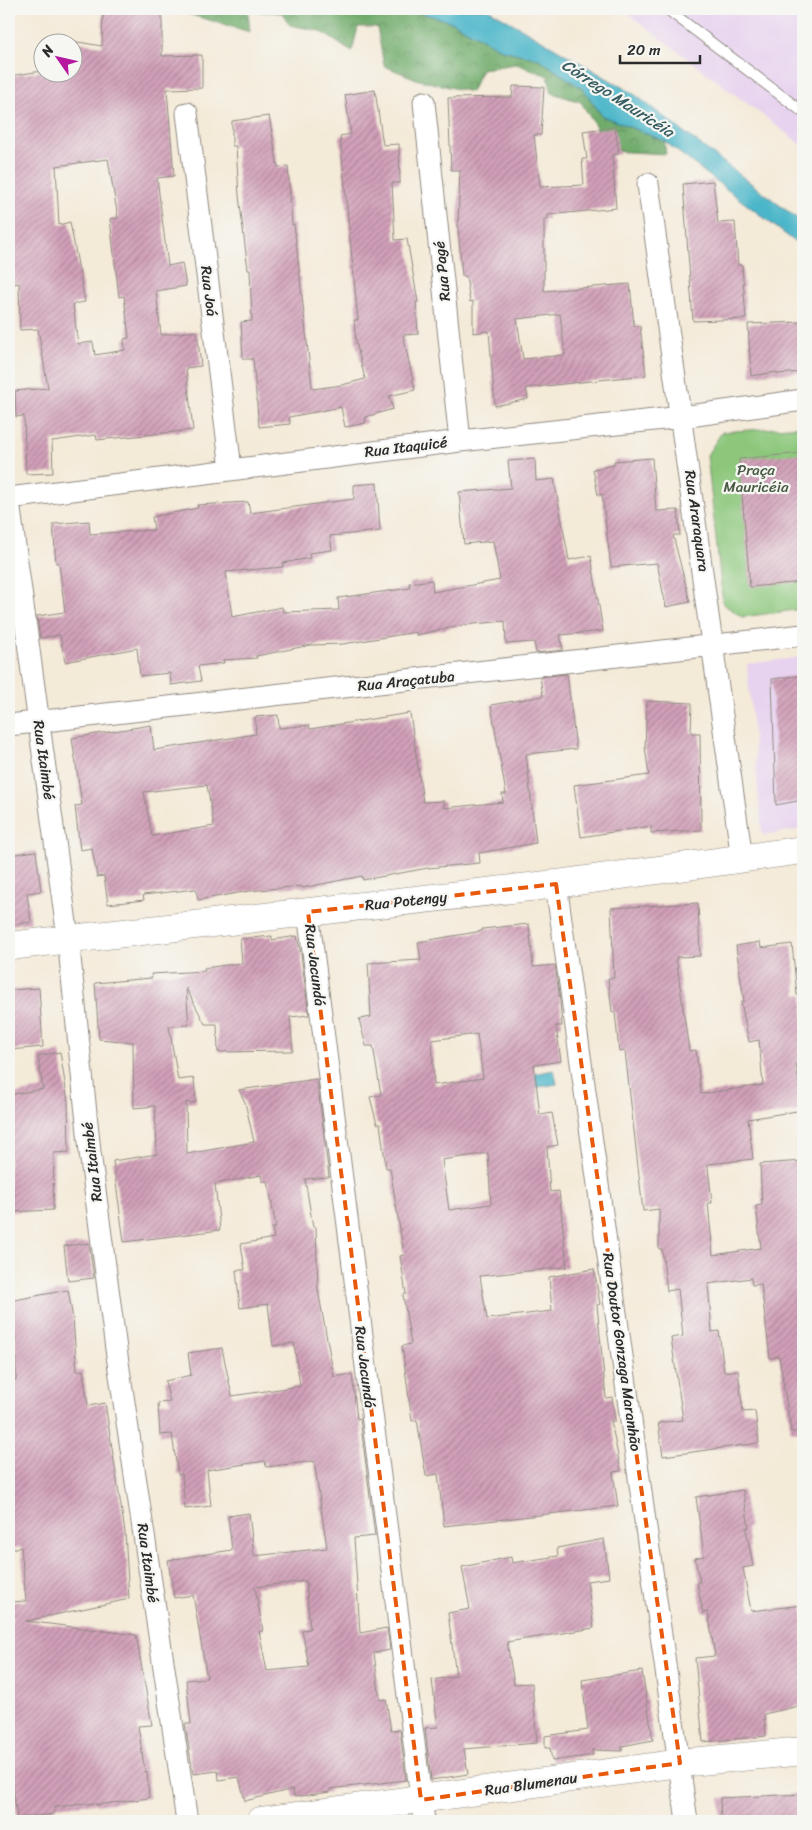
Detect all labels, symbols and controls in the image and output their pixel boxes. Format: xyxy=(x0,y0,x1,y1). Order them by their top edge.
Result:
north arrow xyxy=(32,32,82,82)
scale bar xyxy=(620,32,700,64)
text: 20 m xyxy=(627,37,661,63)
text: N xyxy=(34,40,61,63)
water label: Córrego Mauricéia xyxy=(556,51,682,146)
street label: Rua Pagé xyxy=(426,239,458,302)
street label: Rua Joá xyxy=(193,264,225,318)
street label: Rua Itaquicé xyxy=(363,429,449,465)
park label: Praça Mauricéia xyxy=(724,457,789,500)
street label: Rua Araraquara xyxy=(677,469,717,574)
street label: Rua Araçatuba xyxy=(356,663,456,699)
street label: Rua Itaimbé xyxy=(26,719,62,802)
street label: Rua Potengy xyxy=(364,884,449,918)
street label: Rua Jacundá xyxy=(297,923,333,1008)
street label: Rua Itaimbé xyxy=(74,1120,110,1203)
street label: Rua Doutor Gonzaga Maranhão xyxy=(595,1251,649,1453)
street label: Rua Jacundá xyxy=(347,1325,383,1410)
street label: Rua Itaimbé xyxy=(130,1522,166,1605)
street label: Rua Blumenau xyxy=(483,1765,579,1803)

